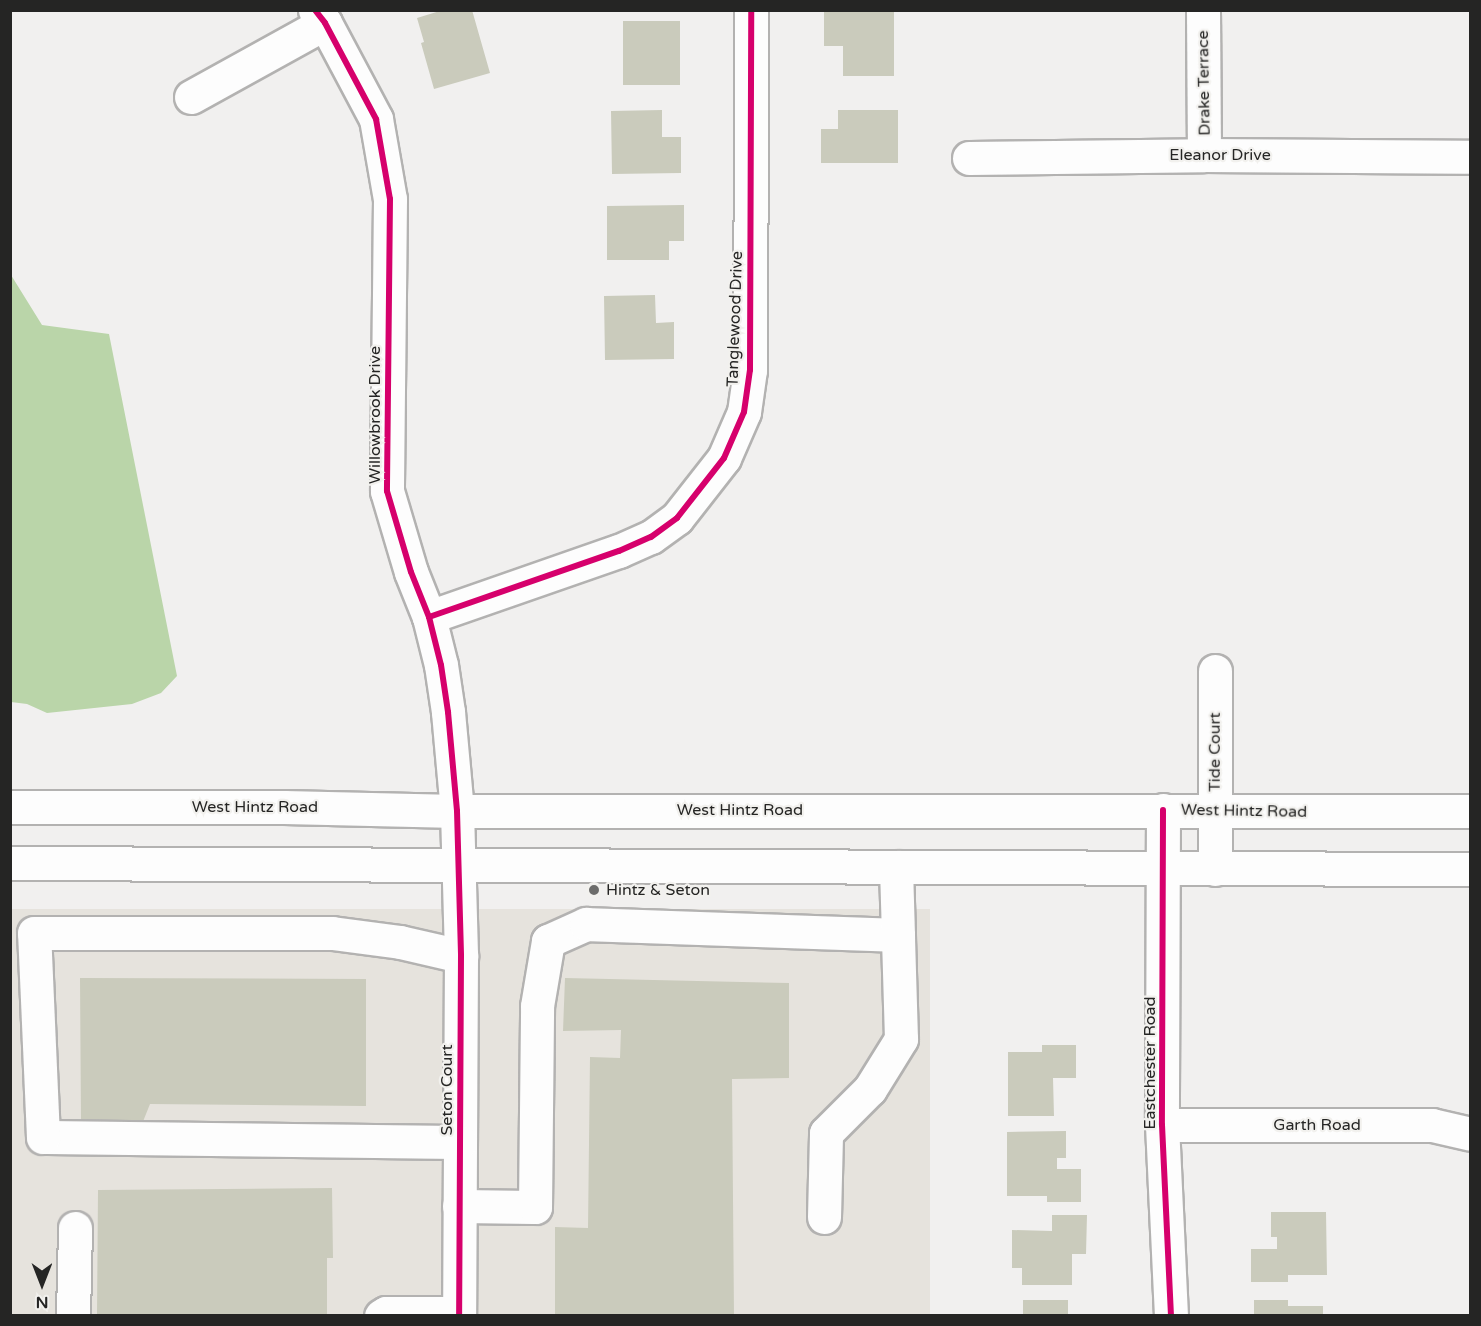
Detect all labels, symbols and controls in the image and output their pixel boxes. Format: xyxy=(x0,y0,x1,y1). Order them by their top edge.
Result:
street label: Drake Terrace xyxy=(1193,30,1215,136)
street label: Eleanor Drive xyxy=(1169,145,1271,165)
street label: Tanglewood Drive xyxy=(723,251,747,387)
street label: Willowbrook Drive xyxy=(365,346,385,484)
street label: Tide Court xyxy=(1205,712,1225,792)
street label: West Hintz Road xyxy=(192,797,318,817)
street label: West Hintz Road xyxy=(677,800,803,820)
street label: West Hintz Road xyxy=(1181,800,1307,822)
place label: Hintz & Seton xyxy=(606,880,710,900)
marker: Hintz & Seton xyxy=(587,883,601,897)
street label: Eastchester Road xyxy=(1140,996,1160,1130)
street label: Seton Court xyxy=(437,1044,457,1136)
street label: Garth Road xyxy=(1273,1115,1361,1135)
north arrow xyxy=(12,1254,72,1314)
text: N xyxy=(36,1292,48,1312)

